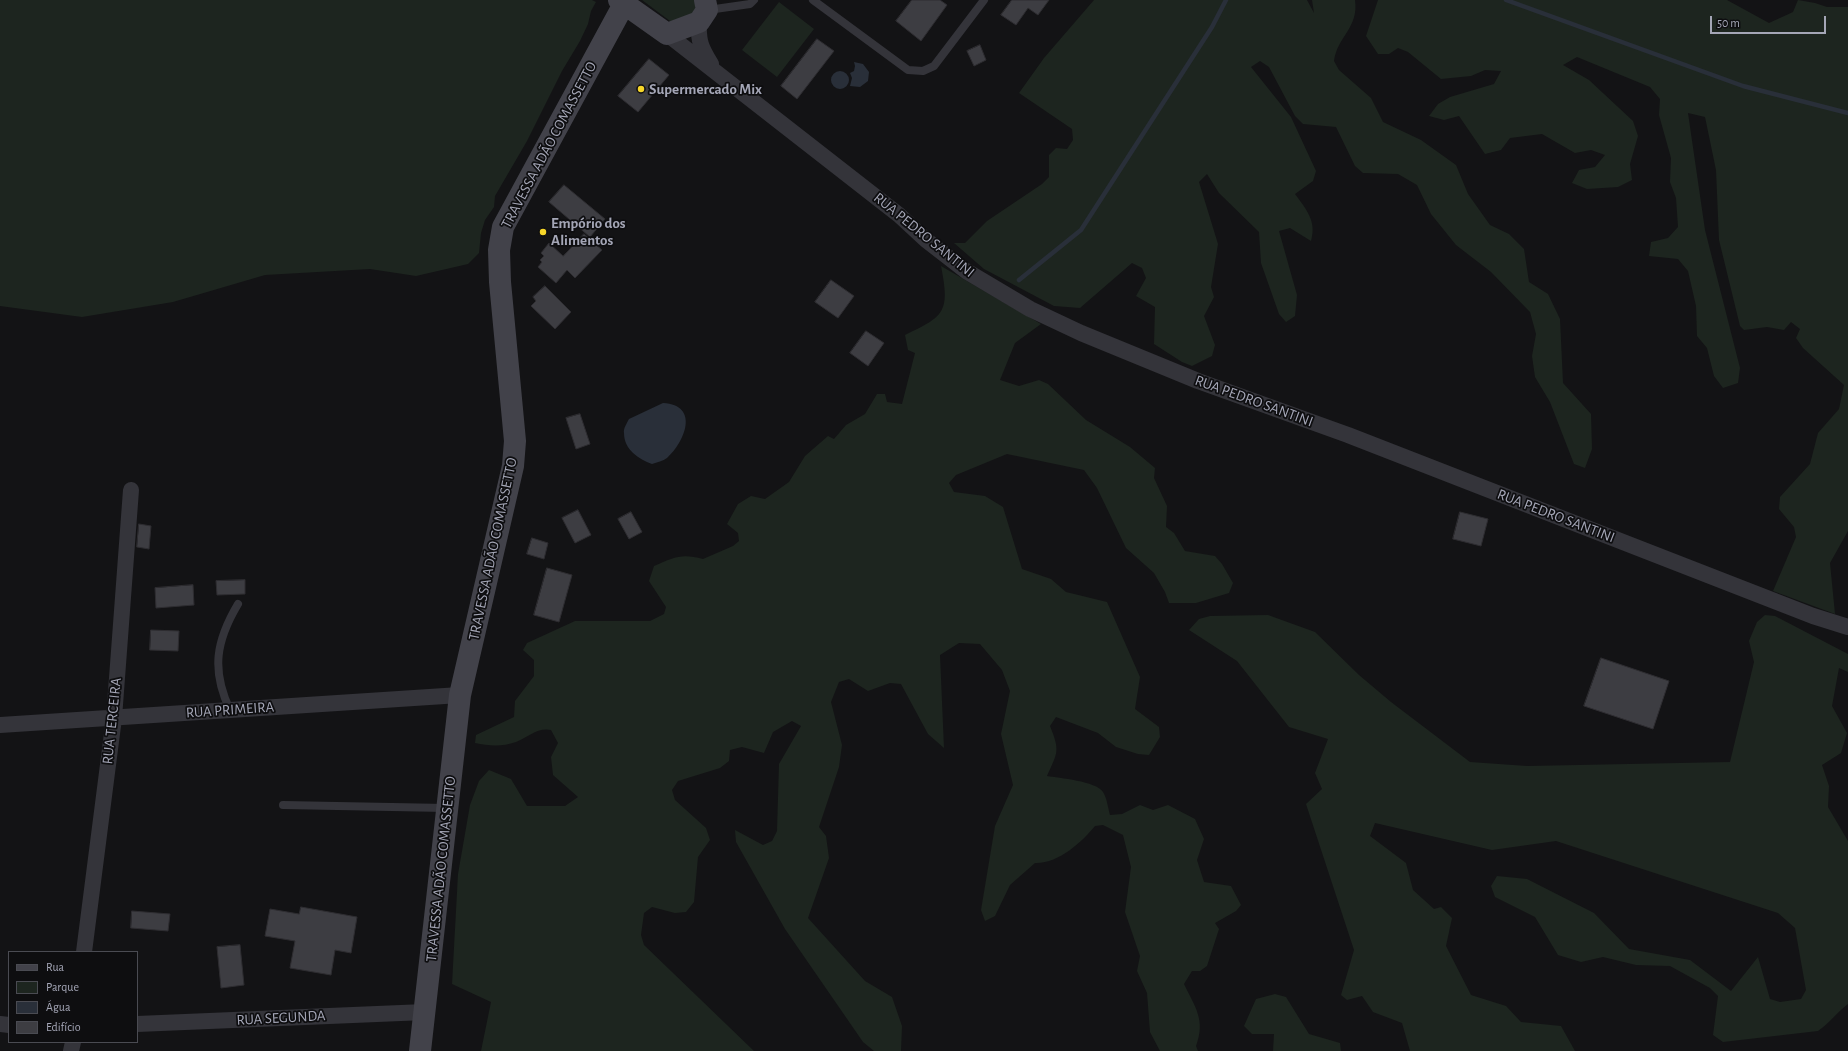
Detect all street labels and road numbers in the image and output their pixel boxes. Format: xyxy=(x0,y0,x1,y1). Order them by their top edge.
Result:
street label: TRAVESSA ADÃO COMASSETTO xyxy=(497,58,601,232)
street label: RUA PEDRO SANTINI xyxy=(870,189,978,281)
street label: RUA PEDRO SANTINI xyxy=(1192,371,1316,431)
street label: TRAVESSA ADÃO COMASSETTO xyxy=(465,456,521,642)
street label: RUA PEDRO SANTINI xyxy=(1495,485,1617,547)
street label: RUA TERCEIRA xyxy=(98,677,126,765)
street label: RUA PRIMEIRA xyxy=(185,698,275,722)
street label: TRAVESSA ADÃO COMASSETTO xyxy=(422,775,460,963)
street label: RUA SEGUNDA xyxy=(236,1007,326,1029)

